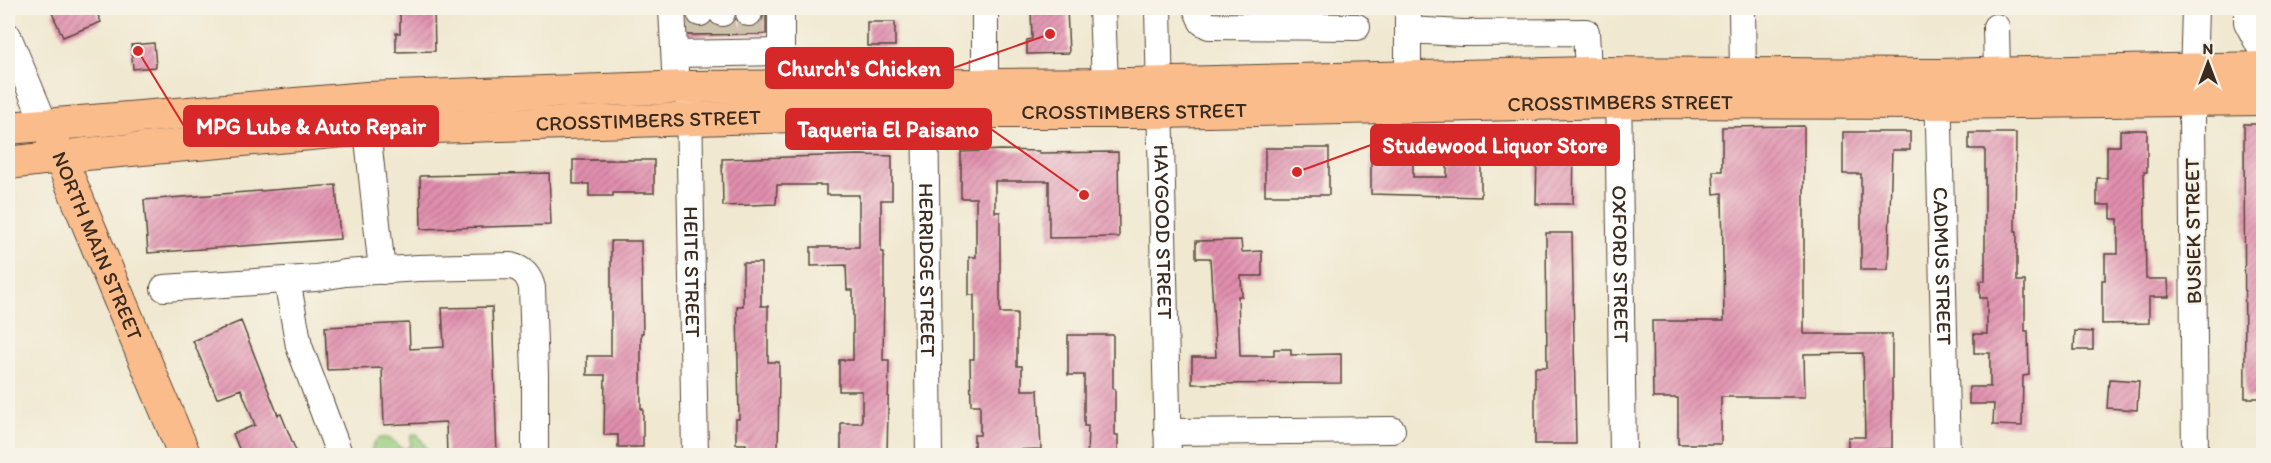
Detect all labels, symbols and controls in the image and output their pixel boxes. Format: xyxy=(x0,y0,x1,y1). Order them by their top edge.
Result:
north arrow xyxy=(2178,33,2238,93)
text: N xyxy=(2203,39,2213,58)
callout: Church's Chicken xyxy=(766,48,953,88)
text: Church's Chicken xyxy=(777,55,941,82)
street label: CROSSTIMBERS STREET xyxy=(1507,89,1733,116)
street label: CROSSTIMBERS STREET xyxy=(1021,97,1247,124)
street label: CROSSTIMBERS STREET xyxy=(535,104,762,136)
callout: MPG Lube & Auto Repair xyxy=(184,106,438,146)
callout: Taqueria El Paisano xyxy=(786,109,991,149)
text: MPG Lube & Auto Repair xyxy=(196,113,427,140)
text: Taqueria El Paisano xyxy=(796,116,979,143)
callout: Studewood Liquor Store xyxy=(1371,125,1619,165)
text: Studewood Liquor Store xyxy=(1382,132,1608,159)
street label: HAYGOOD STREET xyxy=(1149,144,1178,320)
street label: NORTH MAIN STREET xyxy=(47,148,148,344)
street label: BUSIEK STREET xyxy=(2179,157,2206,304)
street label: HERRIDGE STREET xyxy=(914,183,941,357)
street label: OXFORD STREET xyxy=(1607,185,1634,343)
street label: CADMUS STREET xyxy=(1928,186,1957,346)
street label: HEITE STREET xyxy=(679,206,706,338)

